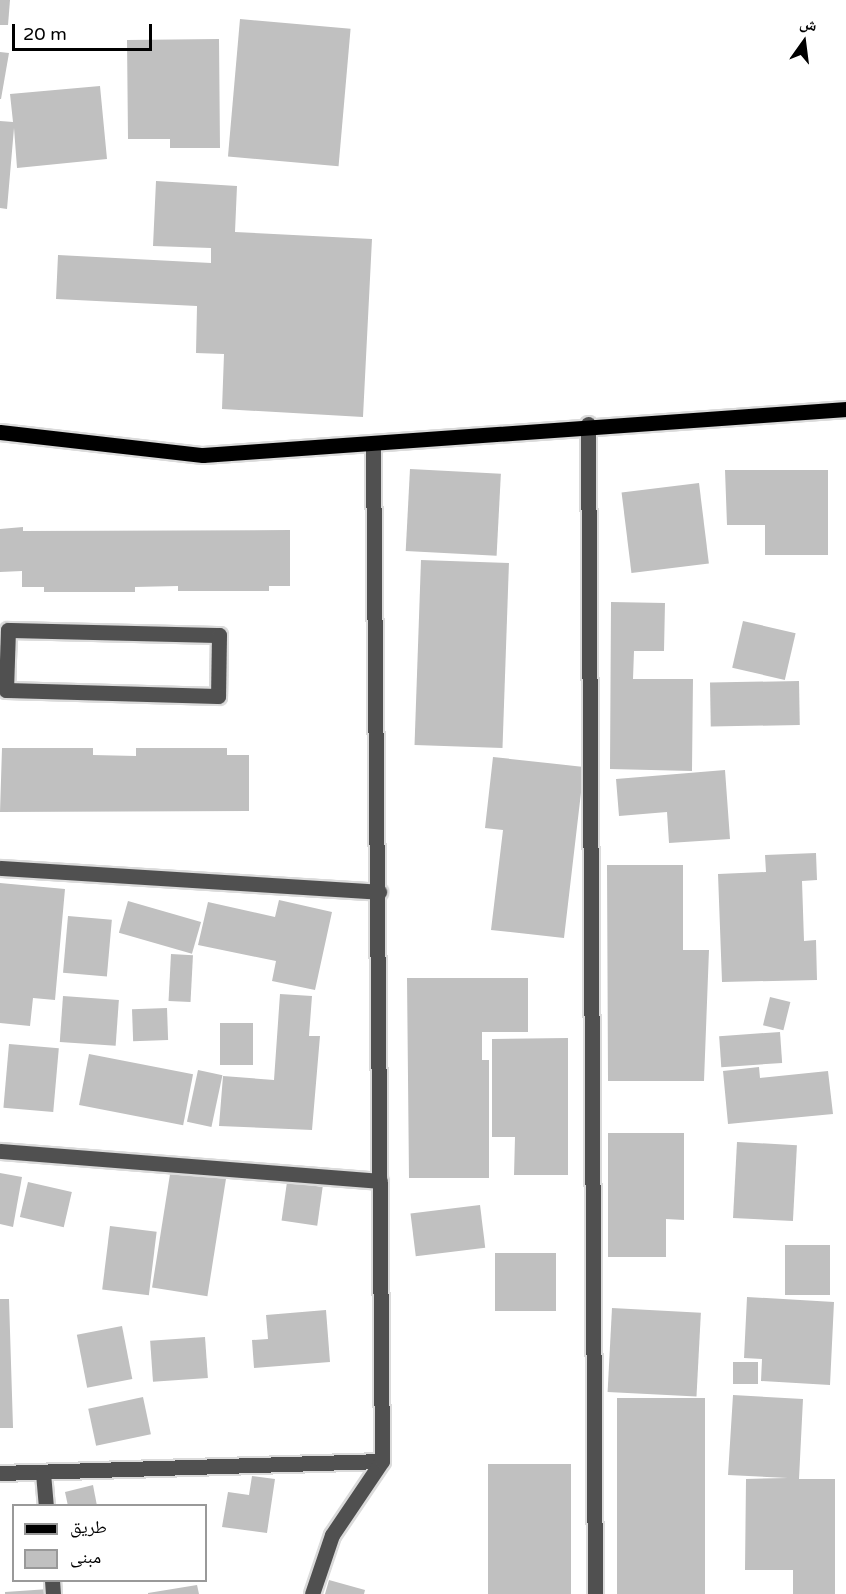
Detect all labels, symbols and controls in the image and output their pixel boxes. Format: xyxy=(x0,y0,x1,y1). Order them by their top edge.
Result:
scale bar xyxy=(15,12,154,50)
north arrow xyxy=(774,12,834,72)
text: ش xyxy=(798,13,819,36)
text: 20 m xyxy=(23,23,67,45)
legend xyxy=(12,1504,207,1582)
text: طريق xyxy=(70,1516,107,1538)
text: مبنى xyxy=(70,1546,101,1568)

